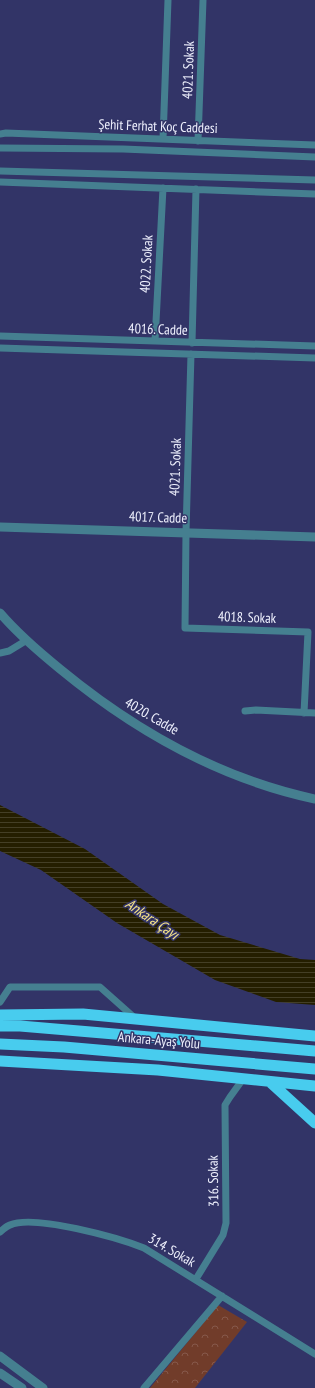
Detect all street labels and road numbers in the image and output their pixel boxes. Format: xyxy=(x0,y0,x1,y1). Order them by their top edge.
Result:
street label: 4021. Sokak xyxy=(178,40,198,99)
street label: Şehit Ferhat Koç Caddesi xyxy=(98,115,218,137)
street label: 4022. Sokak xyxy=(135,234,157,294)
street label: 4016. Cadde xyxy=(128,319,188,339)
street label: 4021. Sokak xyxy=(165,437,185,496)
street label: 4017. Cadde xyxy=(129,507,188,527)
street label: 4018. Sokak xyxy=(218,607,277,627)
street label: 4020. Cadde xyxy=(122,693,182,739)
street label: Ankara-Ayaş Yolu xyxy=(117,1027,201,1053)
street label: 316. Sokak xyxy=(204,1154,222,1207)
street label: 314. Sokak xyxy=(145,1229,199,1271)

